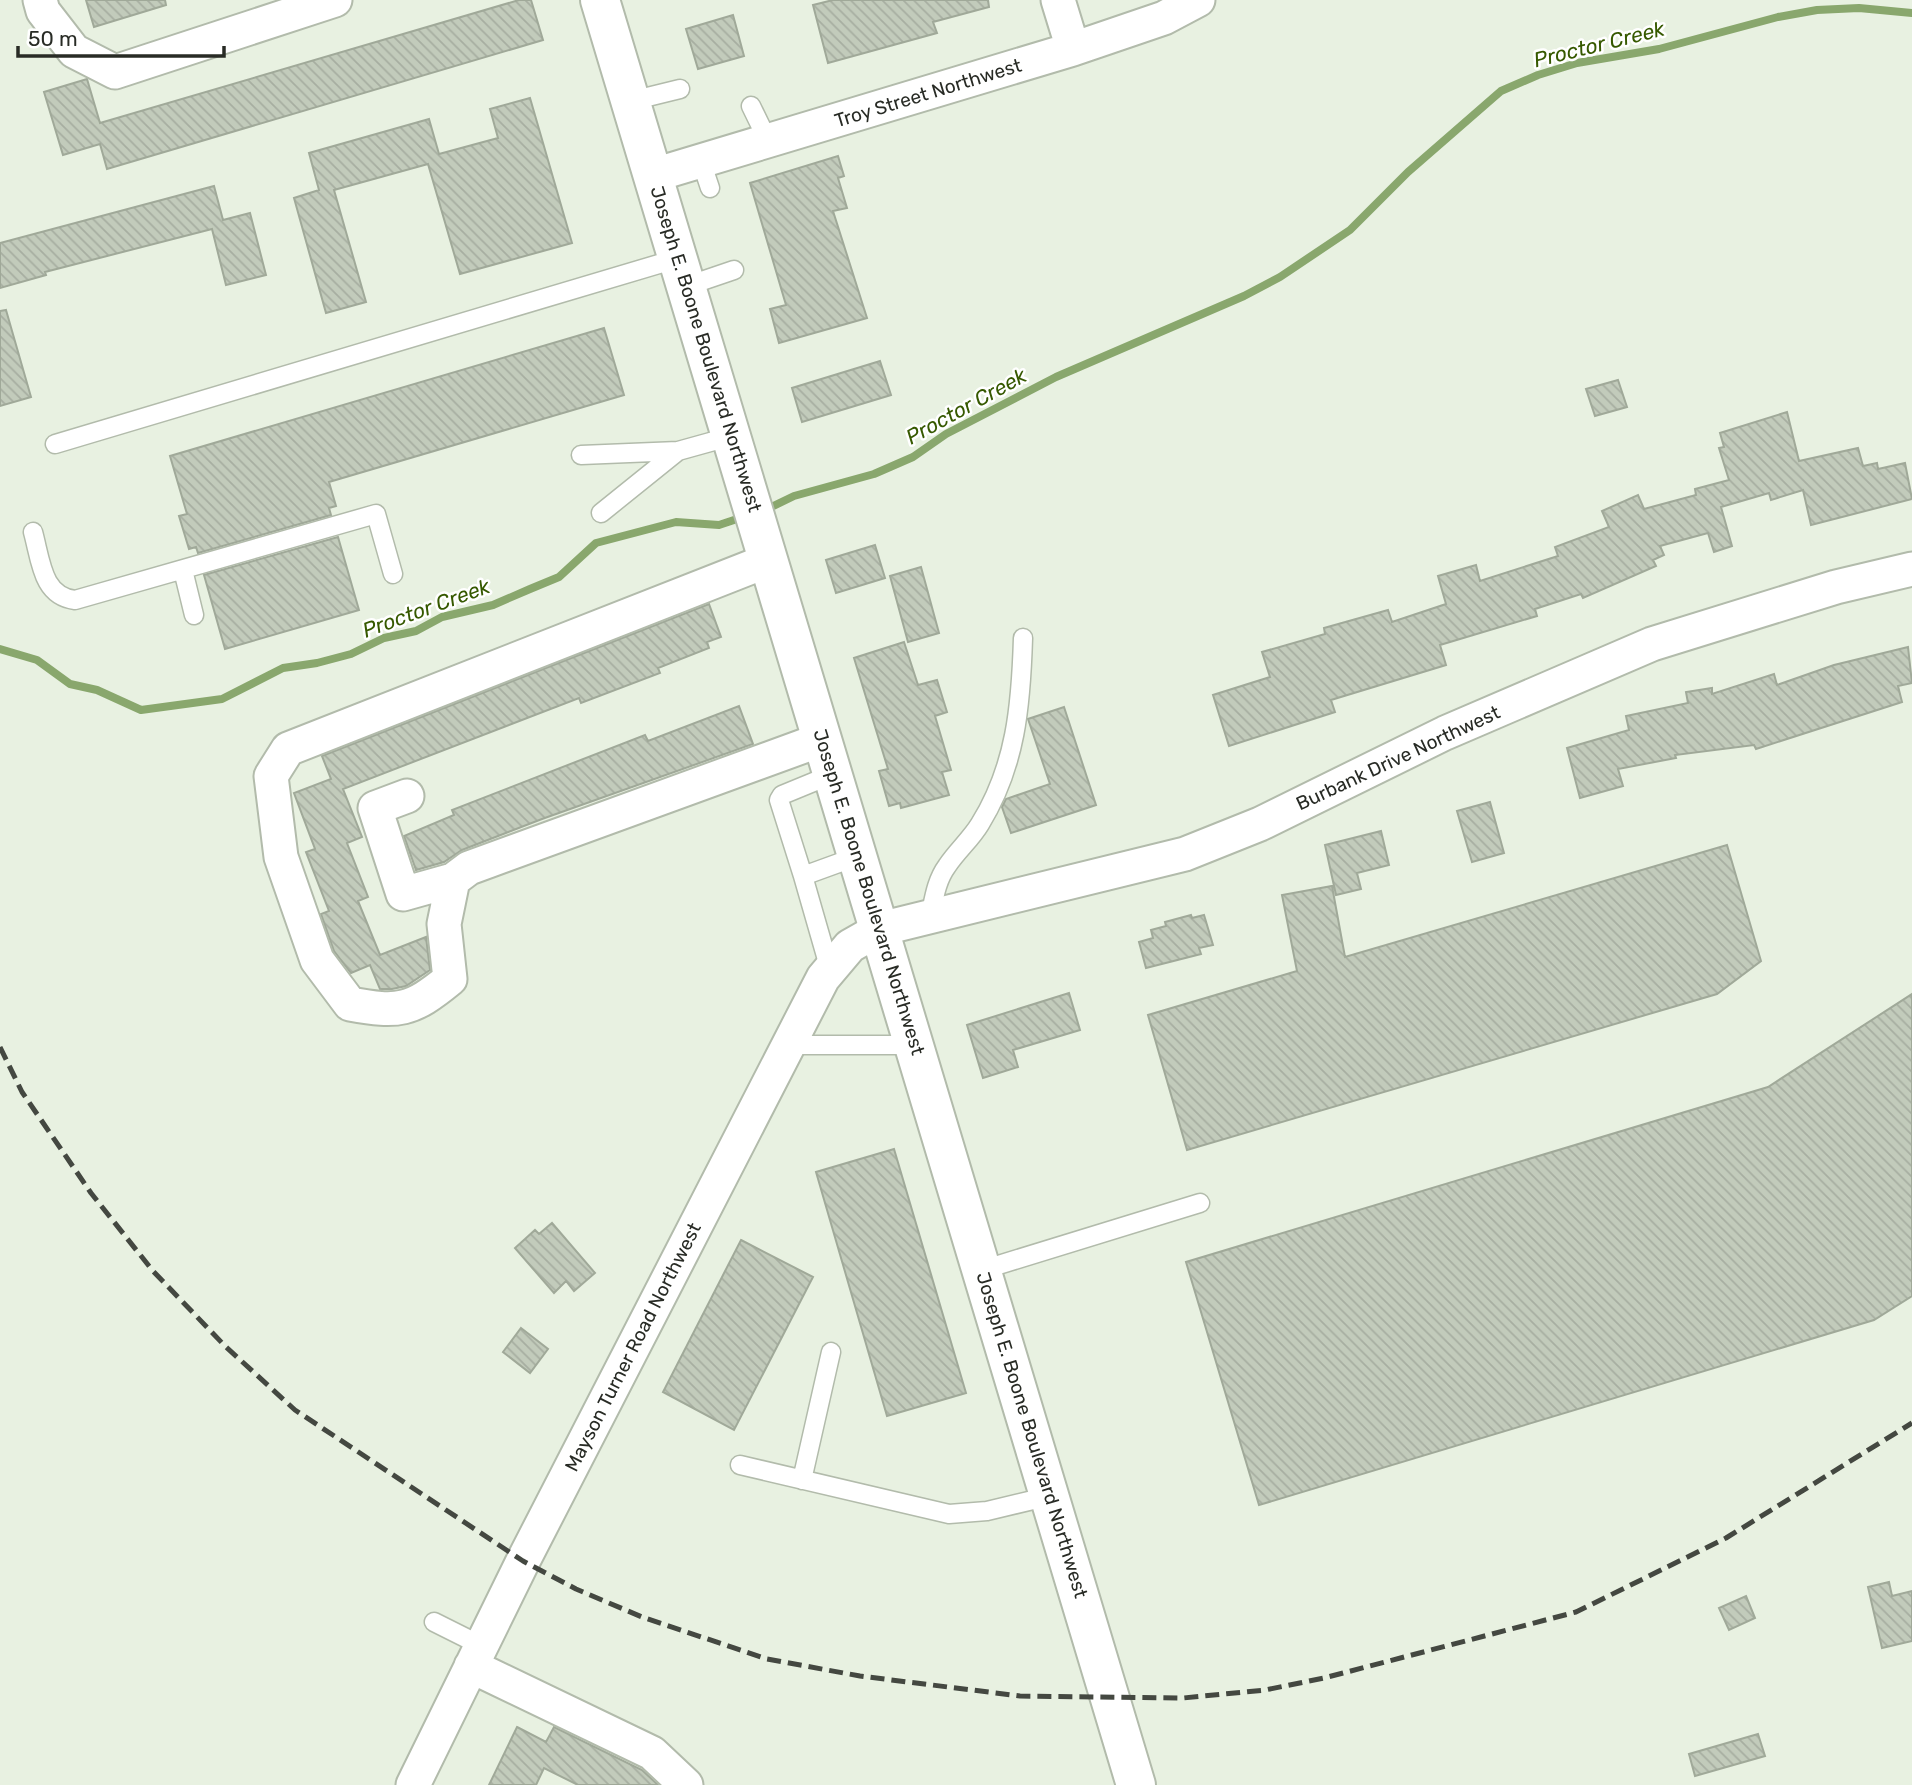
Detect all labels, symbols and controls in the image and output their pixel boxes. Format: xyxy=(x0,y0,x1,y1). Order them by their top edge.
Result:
scale bar xyxy=(18,14,224,58)
water label: Proctor Creek xyxy=(1531,15,1668,72)
text: 50 m xyxy=(28,26,78,51)
street label: Troy Street Northwest xyxy=(832,53,1025,132)
street label: Joseph E. Boone Boulevard Northwest xyxy=(645,183,767,515)
water label: Proctor Creek xyxy=(901,362,1032,449)
water label: Proctor Creek xyxy=(359,573,494,643)
street label: Burbank Drive Northwest xyxy=(1292,700,1504,815)
street label: Joseph E. Boone Boulevard Northwest xyxy=(808,726,930,1058)
street label: Mayson Turner Road Northwest xyxy=(560,1218,706,1475)
street label: Joseph E. Boone Boulevard Northwest xyxy=(971,1269,1093,1601)

